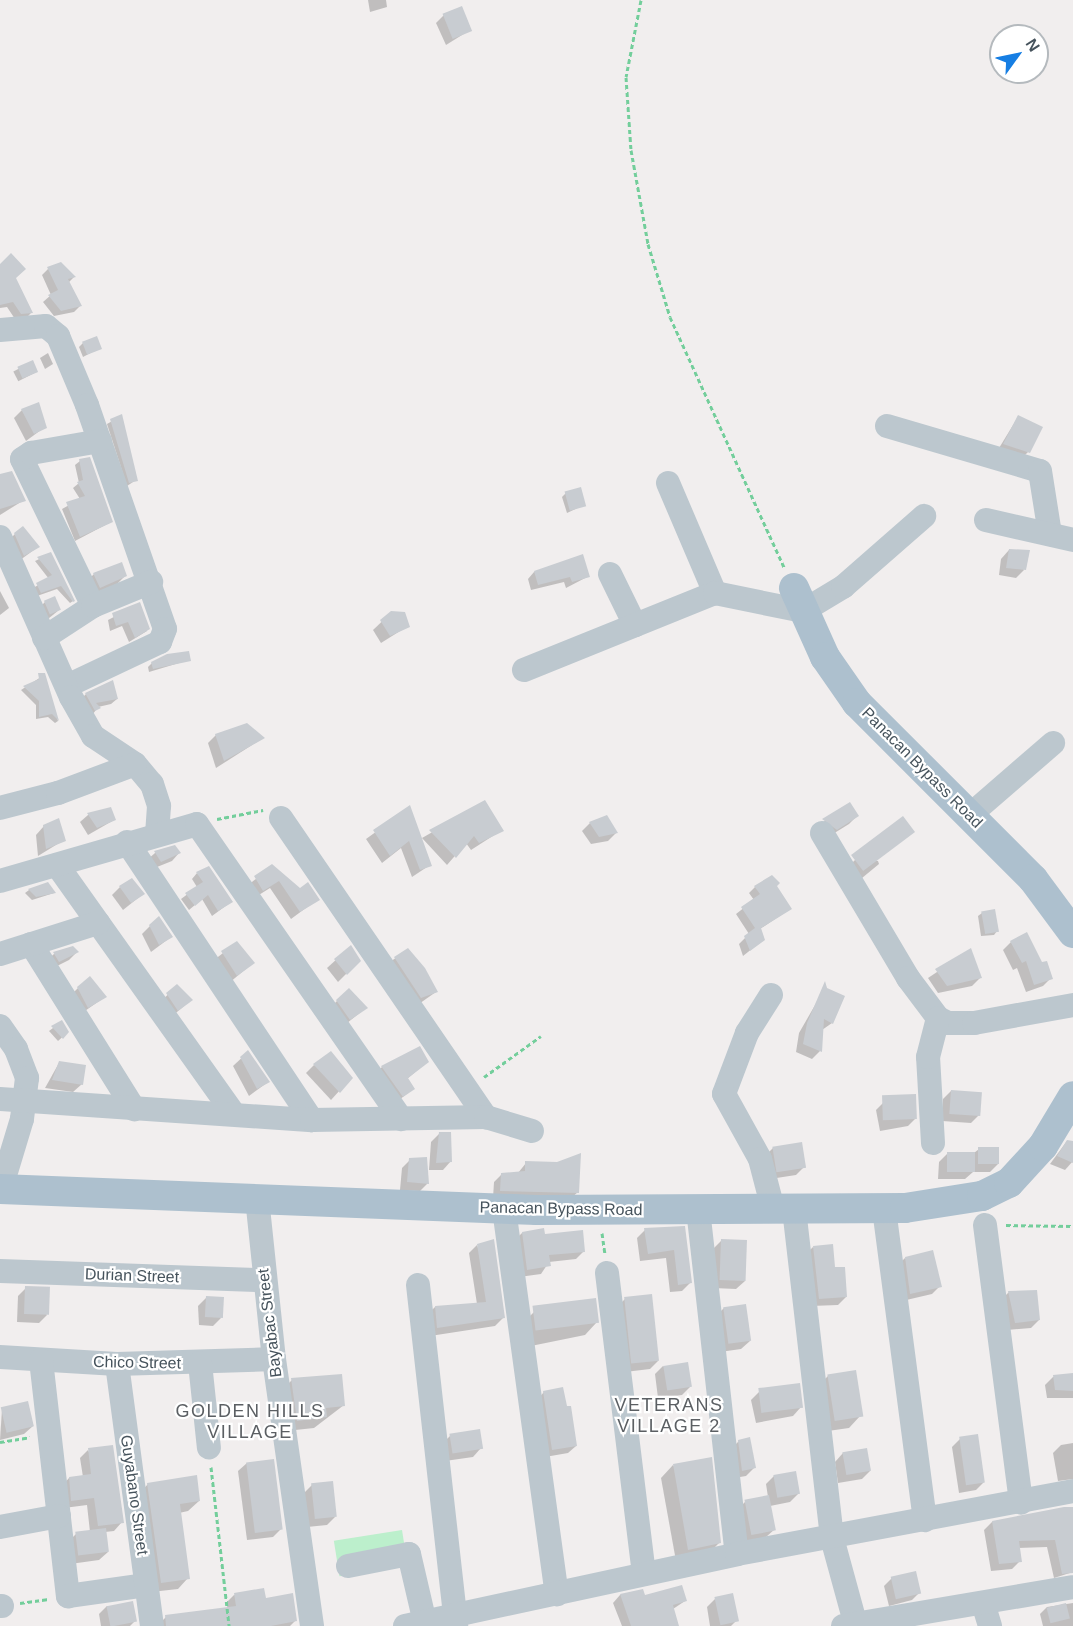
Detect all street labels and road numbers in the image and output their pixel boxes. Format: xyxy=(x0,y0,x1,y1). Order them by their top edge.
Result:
street label: Panacan Bypass Road xyxy=(858,704,986,832)
street label: Panacan Bypass Road xyxy=(479,1198,643,1220)
street label: Durian Street xyxy=(85,1265,179,1287)
street label: Bayabac Street xyxy=(254,1268,286,1378)
street label: Chico Street xyxy=(93,1353,181,1373)
street label: Guyabano Street xyxy=(116,1434,152,1556)

